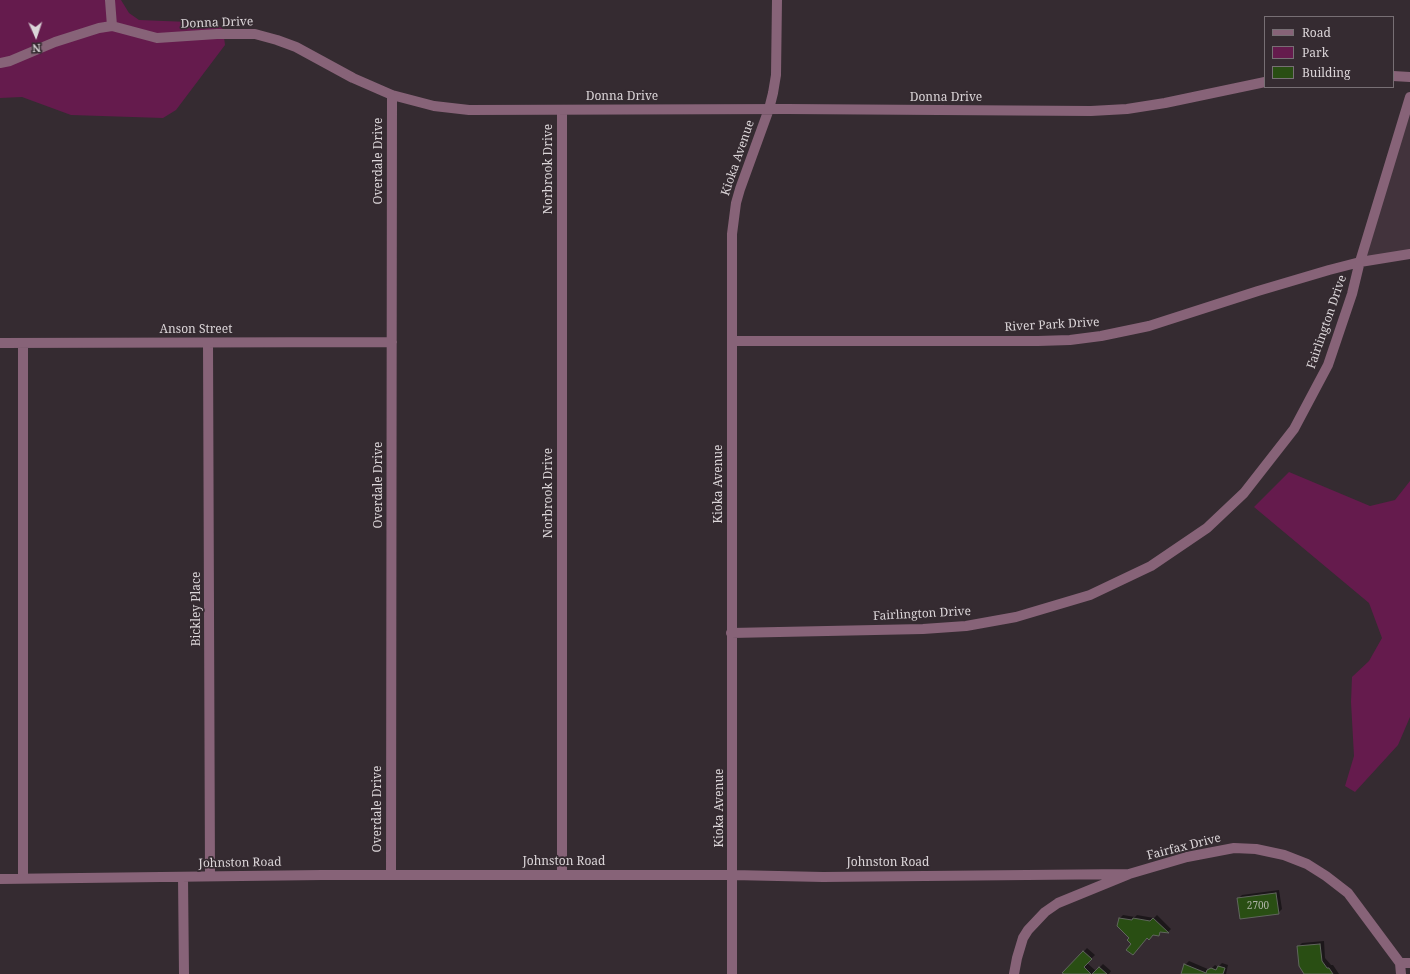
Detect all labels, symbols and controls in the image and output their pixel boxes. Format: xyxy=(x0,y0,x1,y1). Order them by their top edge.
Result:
street label: Donna Drive xyxy=(180,15,254,31)
north arrow xyxy=(16,16,56,56)
legend xyxy=(1264,16,1394,88)
text: Road xyxy=(1302,24,1331,41)
text: N xyxy=(32,41,41,56)
text: Park xyxy=(1302,44,1329,61)
text: Building xyxy=(1302,64,1350,81)
street label: Donna Drive xyxy=(586,90,658,104)
street label: Donna Drive xyxy=(910,91,982,105)
street label: Overdale Drive xyxy=(372,118,386,204)
street label: Kioka Avenue xyxy=(718,118,758,198)
street label: Norbrook Drive xyxy=(542,124,556,214)
street label: Fairlington Drive xyxy=(1304,273,1350,371)
street label: River Park Drive xyxy=(1004,315,1100,335)
street label: Anson Street xyxy=(160,323,232,337)
street label: Overdale Drive xyxy=(372,442,386,528)
street label: Kioka Avenue xyxy=(712,445,726,523)
street label: Norbrook Drive xyxy=(542,448,556,538)
street label: Bickley Place xyxy=(190,572,204,646)
street label: Fairlington Drive xyxy=(873,604,971,624)
street label: Overdale Drive xyxy=(371,766,385,852)
street label: Kioka Avenue xyxy=(713,769,727,847)
street label: Fairfax Drive xyxy=(1146,831,1222,863)
street label: Johnston Road xyxy=(198,855,282,871)
street label: Johnston Road xyxy=(523,855,605,869)
street label: Johnston Road xyxy=(847,856,929,870)
house number: 2700 xyxy=(1247,900,1269,912)

